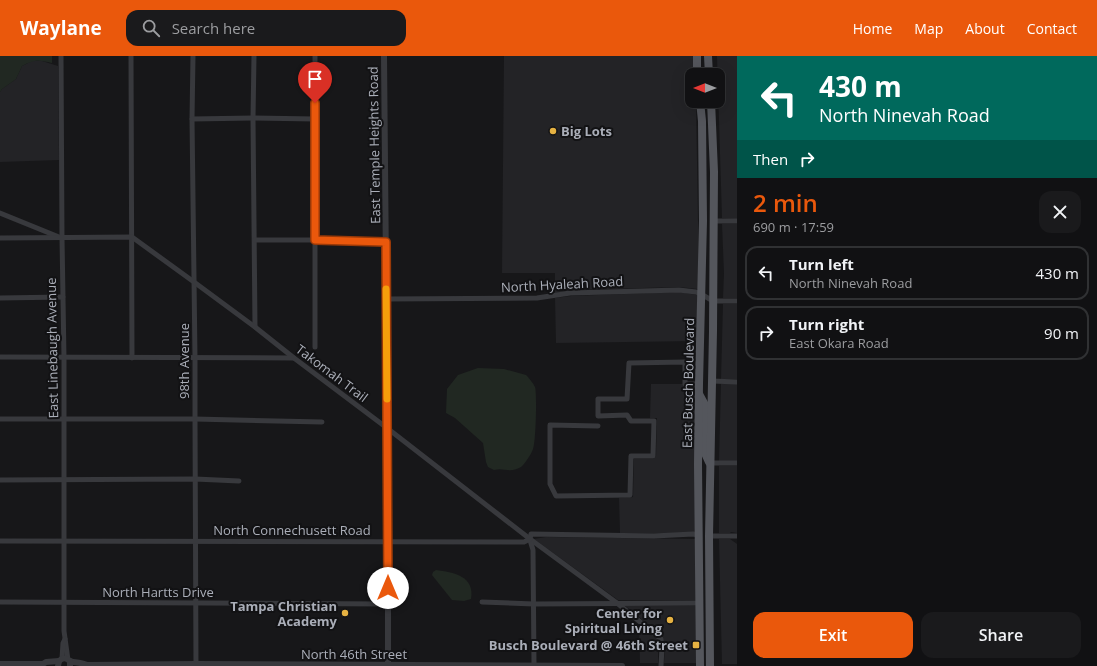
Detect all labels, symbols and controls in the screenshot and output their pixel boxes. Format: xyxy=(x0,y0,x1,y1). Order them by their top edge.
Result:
search box xyxy=(126,10,406,46)
text: Waylane xyxy=(20,15,102,41)
icon: search xyxy=(140,17,162,39)
text: Search here xyxy=(172,18,255,38)
text: Home xyxy=(853,19,892,38)
text: Map xyxy=(914,19,943,38)
text: About xyxy=(965,19,1005,38)
text: Contact xyxy=(1027,19,1077,38)
pin xyxy=(298,62,332,103)
street label: East Temple Heights Road xyxy=(364,66,384,224)
text: 430 m xyxy=(819,67,902,105)
icon: arrive xyxy=(304,68,326,90)
north arrow xyxy=(685,68,725,108)
map controls xyxy=(685,68,725,108)
icon: left xyxy=(753,72,805,124)
text: North Ninevah Road xyxy=(819,103,990,127)
place label: Big Lots xyxy=(561,122,612,140)
marker: Big Lots xyxy=(548,126,558,136)
icon: right xyxy=(796,148,818,170)
text: Then xyxy=(753,149,788,169)
text: 2 min xyxy=(753,186,818,219)
button: close xyxy=(1039,191,1081,233)
text: 690 m · 17:59 xyxy=(753,218,834,236)
text: Turn left xyxy=(789,254,854,274)
icon: left xyxy=(755,262,777,284)
text: 430 m xyxy=(1035,263,1079,283)
street label: North Hyaleah Road xyxy=(500,272,624,296)
text: North Ninevah Road xyxy=(789,274,912,292)
street label: East Linebaugh Avenue xyxy=(42,277,62,419)
text: Turn right xyxy=(789,314,864,334)
street label: East Busch Boulevard xyxy=(678,318,698,448)
icon: right xyxy=(755,322,777,344)
street label: 98th Avenue xyxy=(175,323,193,399)
text: 90 m xyxy=(1044,323,1079,343)
text: East Okara Road xyxy=(789,334,889,352)
street label: Takomah Trail xyxy=(292,340,372,406)
street label: North Connechusett Road xyxy=(213,521,371,539)
position arrow xyxy=(367,567,409,609)
street label: North Hartts Drive xyxy=(102,583,214,601)
place label: Tampa Christian Academy xyxy=(230,597,338,630)
place label: Center for Spiritual Living xyxy=(565,604,663,637)
marker: Tampa Christian Academy xyxy=(340,608,350,618)
button: Exit xyxy=(753,612,913,658)
button: Share xyxy=(921,612,1081,658)
marker: Center for Spiritual Living xyxy=(665,615,675,625)
place label: Busch Boulevard @ 46th Street xyxy=(489,636,688,654)
marker: Busch Boulevard @ 46th Street xyxy=(691,640,701,650)
street label: North 46th Street xyxy=(301,645,407,663)

